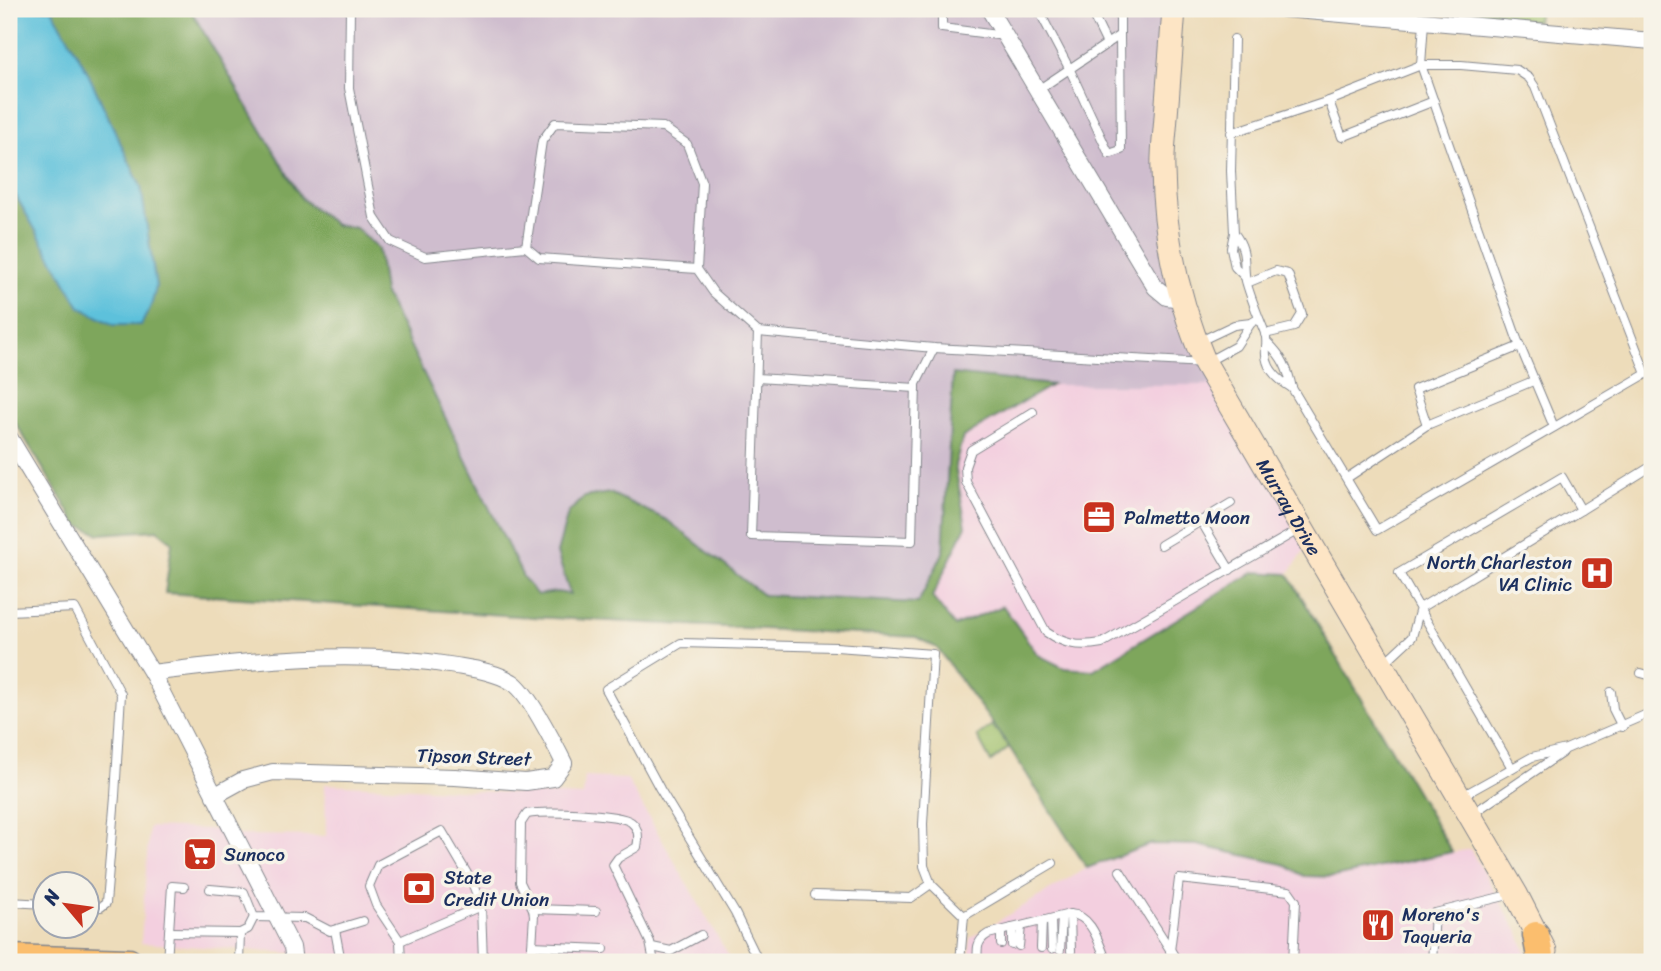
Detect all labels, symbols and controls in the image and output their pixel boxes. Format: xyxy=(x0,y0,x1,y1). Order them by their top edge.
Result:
street label: Murray Drive xyxy=(1248,452,1331,562)
office icon: Palmetto Moon xyxy=(1080,498,1118,536)
place label: Palmetto Moon xyxy=(1124,501,1250,534)
place label: North Charleston VA Clinic xyxy=(1427,546,1573,601)
hospital icon: North Charleston VA Clinic xyxy=(1578,554,1616,592)
street label: Tipson Street xyxy=(416,739,533,776)
supermarket icon: Sunoco xyxy=(181,835,219,873)
place label: Sunoco xyxy=(224,838,285,871)
place label: State Credit Union xyxy=(444,861,549,916)
bank icon: State Credit Union xyxy=(400,869,438,907)
north arrow xyxy=(32,870,102,940)
text: N xyxy=(33,883,70,912)
place label: Moreno's Taqueria xyxy=(1402,898,1479,953)
restaurant icon: Moreno's Taqueria xyxy=(1359,906,1397,944)

